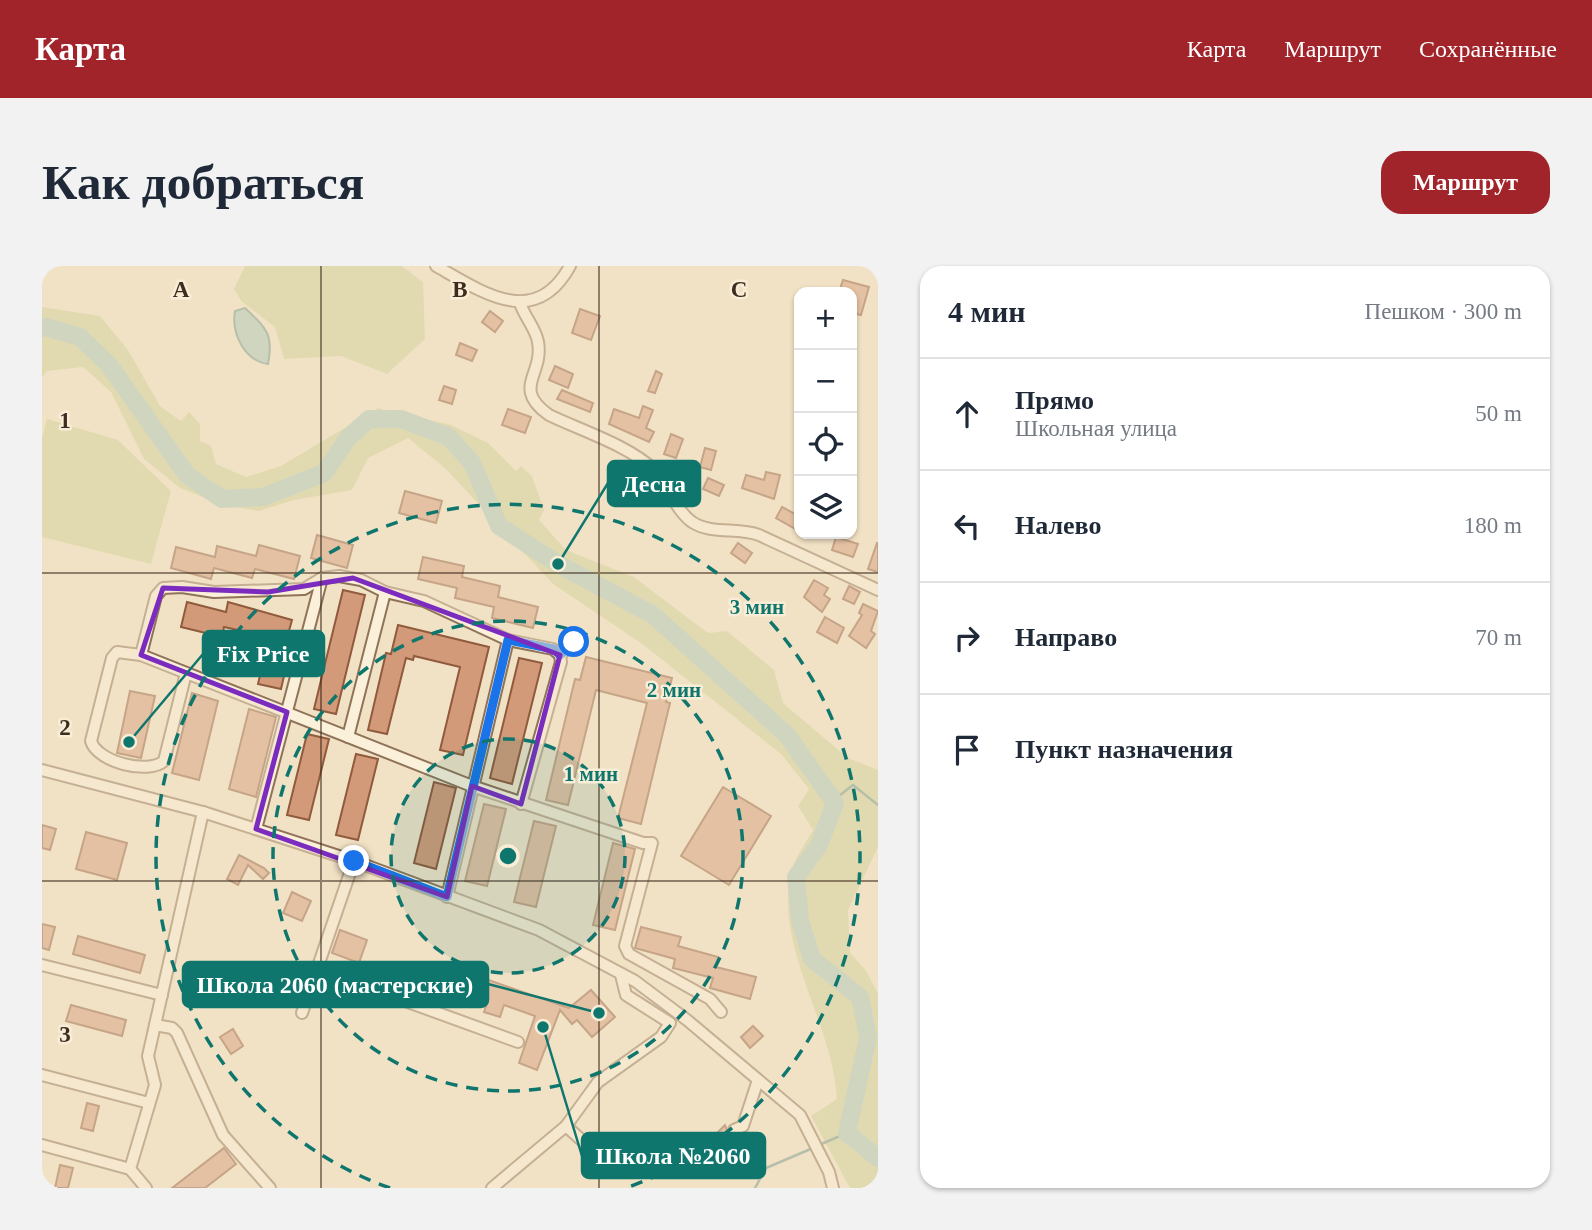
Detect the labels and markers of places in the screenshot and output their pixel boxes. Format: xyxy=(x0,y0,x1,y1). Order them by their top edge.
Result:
callout: Десна xyxy=(608,461,700,506)
callout: Fix Price xyxy=(203,631,324,676)
centre of rings xyxy=(496,844,520,868)
callout: Школа 2060 (мастерские) xyxy=(183,962,488,1007)
callout: Школа №2060 xyxy=(582,1133,765,1178)

